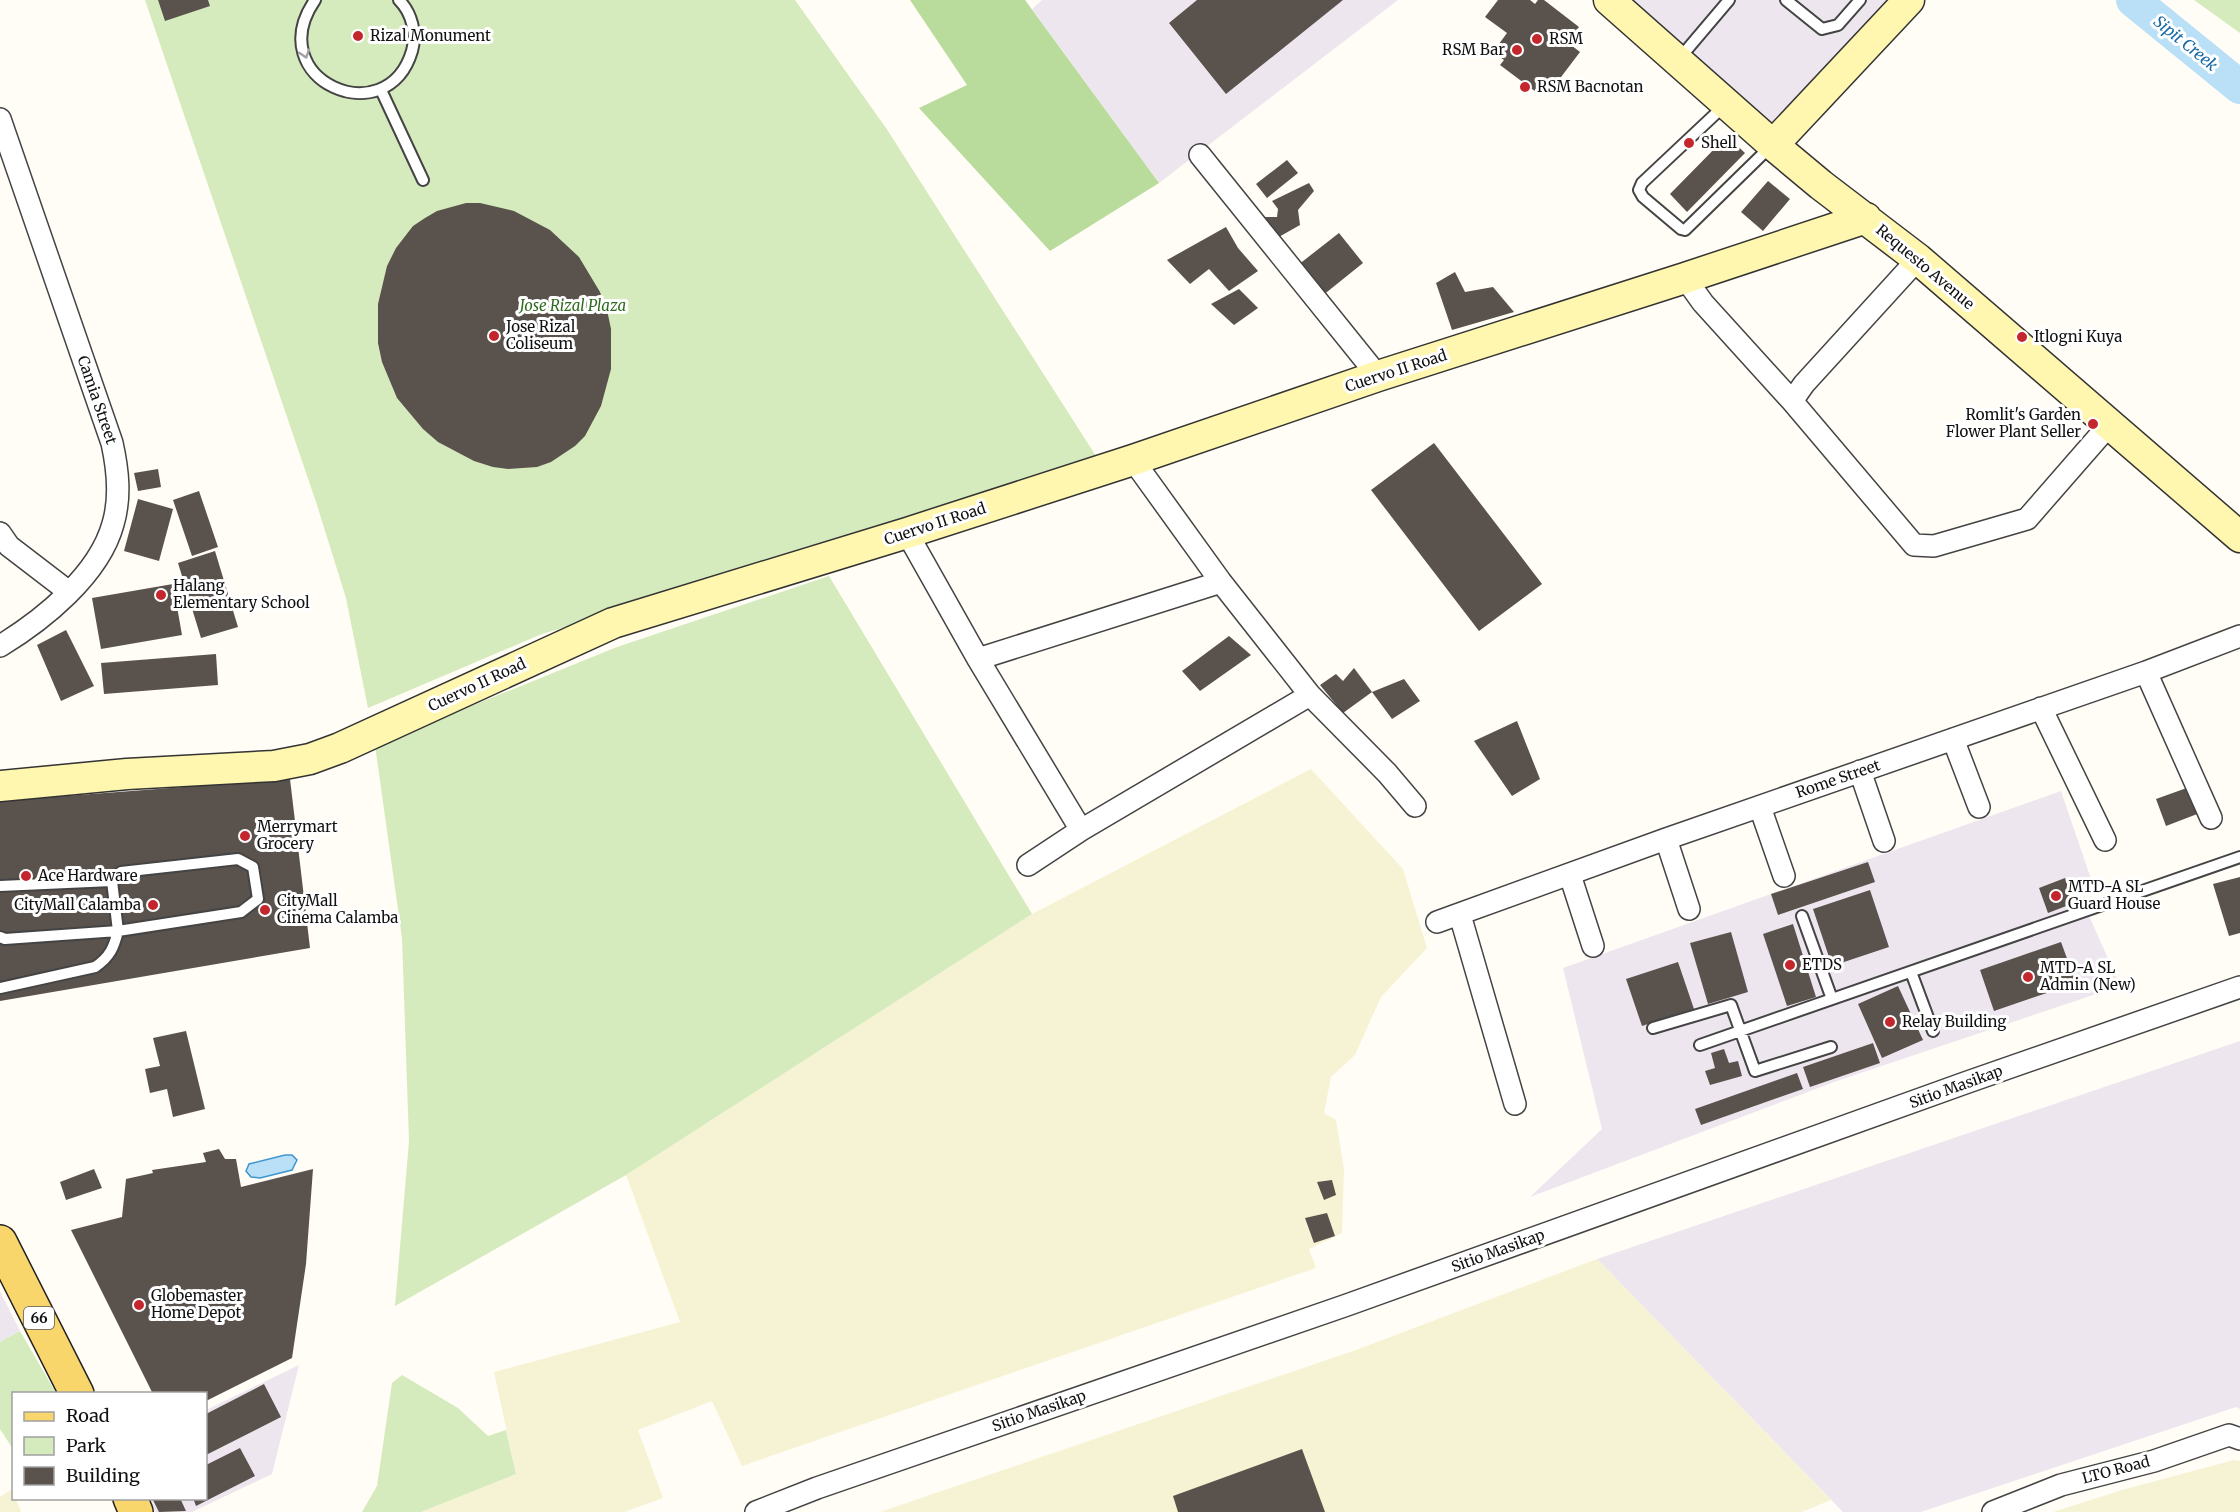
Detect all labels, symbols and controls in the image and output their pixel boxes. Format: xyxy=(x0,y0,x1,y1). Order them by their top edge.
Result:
water label: Sipit Creek xyxy=(2150,11,2222,75)
place label: Rizal Monument xyxy=(370,26,491,45)
marker: Rizal Monument xyxy=(351,29,365,43)
place label: RSM xyxy=(1549,29,1583,48)
marker: RSM xyxy=(1530,32,1544,46)
place label: RSM Bar xyxy=(1442,40,1505,59)
marker: RSM Bar xyxy=(1510,43,1524,57)
one-way arrow xyxy=(298,48,310,59)
place label: RSM Bacnotan xyxy=(1537,77,1643,96)
marker: RSM Bacnotan xyxy=(1518,80,1532,94)
place label: Shell xyxy=(1701,133,1737,152)
marker: Shell xyxy=(1682,136,1696,150)
street label: Requesto Avenue xyxy=(1872,220,1978,313)
park label: Jose Rizal Plaza xyxy=(518,296,626,315)
place label: Jose Rizal Coliseum xyxy=(505,317,576,353)
place label: Itlogni Kuya xyxy=(2034,327,2122,346)
marker: Jose Rizal Coliseum xyxy=(487,329,501,343)
marker: Itlogni Kuya xyxy=(2015,330,2029,344)
street label: Cuervo II Road xyxy=(1343,345,1449,396)
street label: Camia Street xyxy=(73,353,122,447)
place label: Romlit's Garden Flower Plant Seller xyxy=(1946,405,2081,441)
marker: Romlit's Garden Flower Plant Seller xyxy=(2086,417,2100,431)
street label: Cuervo II Road xyxy=(882,498,988,549)
place label: Halang Elementary School xyxy=(173,576,310,612)
marker: Halang Elementary School xyxy=(154,588,168,602)
street label: Cuervo II Road xyxy=(425,654,529,715)
street label: Rome Street xyxy=(1793,755,1883,802)
place label: Merrymart Grocery xyxy=(257,817,338,853)
marker: Merrymart Grocery xyxy=(238,829,252,843)
place label: Ace Hardware xyxy=(37,866,138,885)
marker: Ace Hardware xyxy=(19,869,33,883)
place label: MTD-A SL Guard House xyxy=(2068,877,2160,913)
marker: MTD-A SL Guard House xyxy=(2049,889,2063,903)
place label: CityMall Cinema Calamba xyxy=(277,891,398,927)
place label: CityMall Calamba xyxy=(14,895,141,914)
marker: CityMall Calamba xyxy=(146,898,160,912)
marker: CityMall Cinema Calamba xyxy=(258,903,272,917)
place label: ETDS xyxy=(1802,955,1842,974)
marker: ETDS xyxy=(1783,958,1797,972)
place label: MTD-A SL Admin (New) xyxy=(2039,958,2136,994)
marker: MTD-A SL Admin (New) xyxy=(2021,970,2035,984)
place label: Relay Building xyxy=(1902,1012,2006,1031)
marker: Relay Building xyxy=(1883,1015,1897,1029)
street label: Sitio Masikap xyxy=(1907,1061,2005,1112)
street label: Sitio Masikap xyxy=(1449,1225,1547,1276)
place label: Globemaster Home Depot xyxy=(151,1286,243,1322)
marker: Globemaster Home Depot xyxy=(132,1298,146,1312)
road number: 66 xyxy=(24,1307,54,1329)
street label: Sitio Masikap xyxy=(989,1386,1088,1435)
legend xyxy=(12,1392,207,1500)
text: Road xyxy=(66,1404,110,1427)
text: Park xyxy=(66,1434,107,1457)
street label: LTO Road xyxy=(2080,1451,2152,1488)
text: Building xyxy=(66,1464,140,1487)

